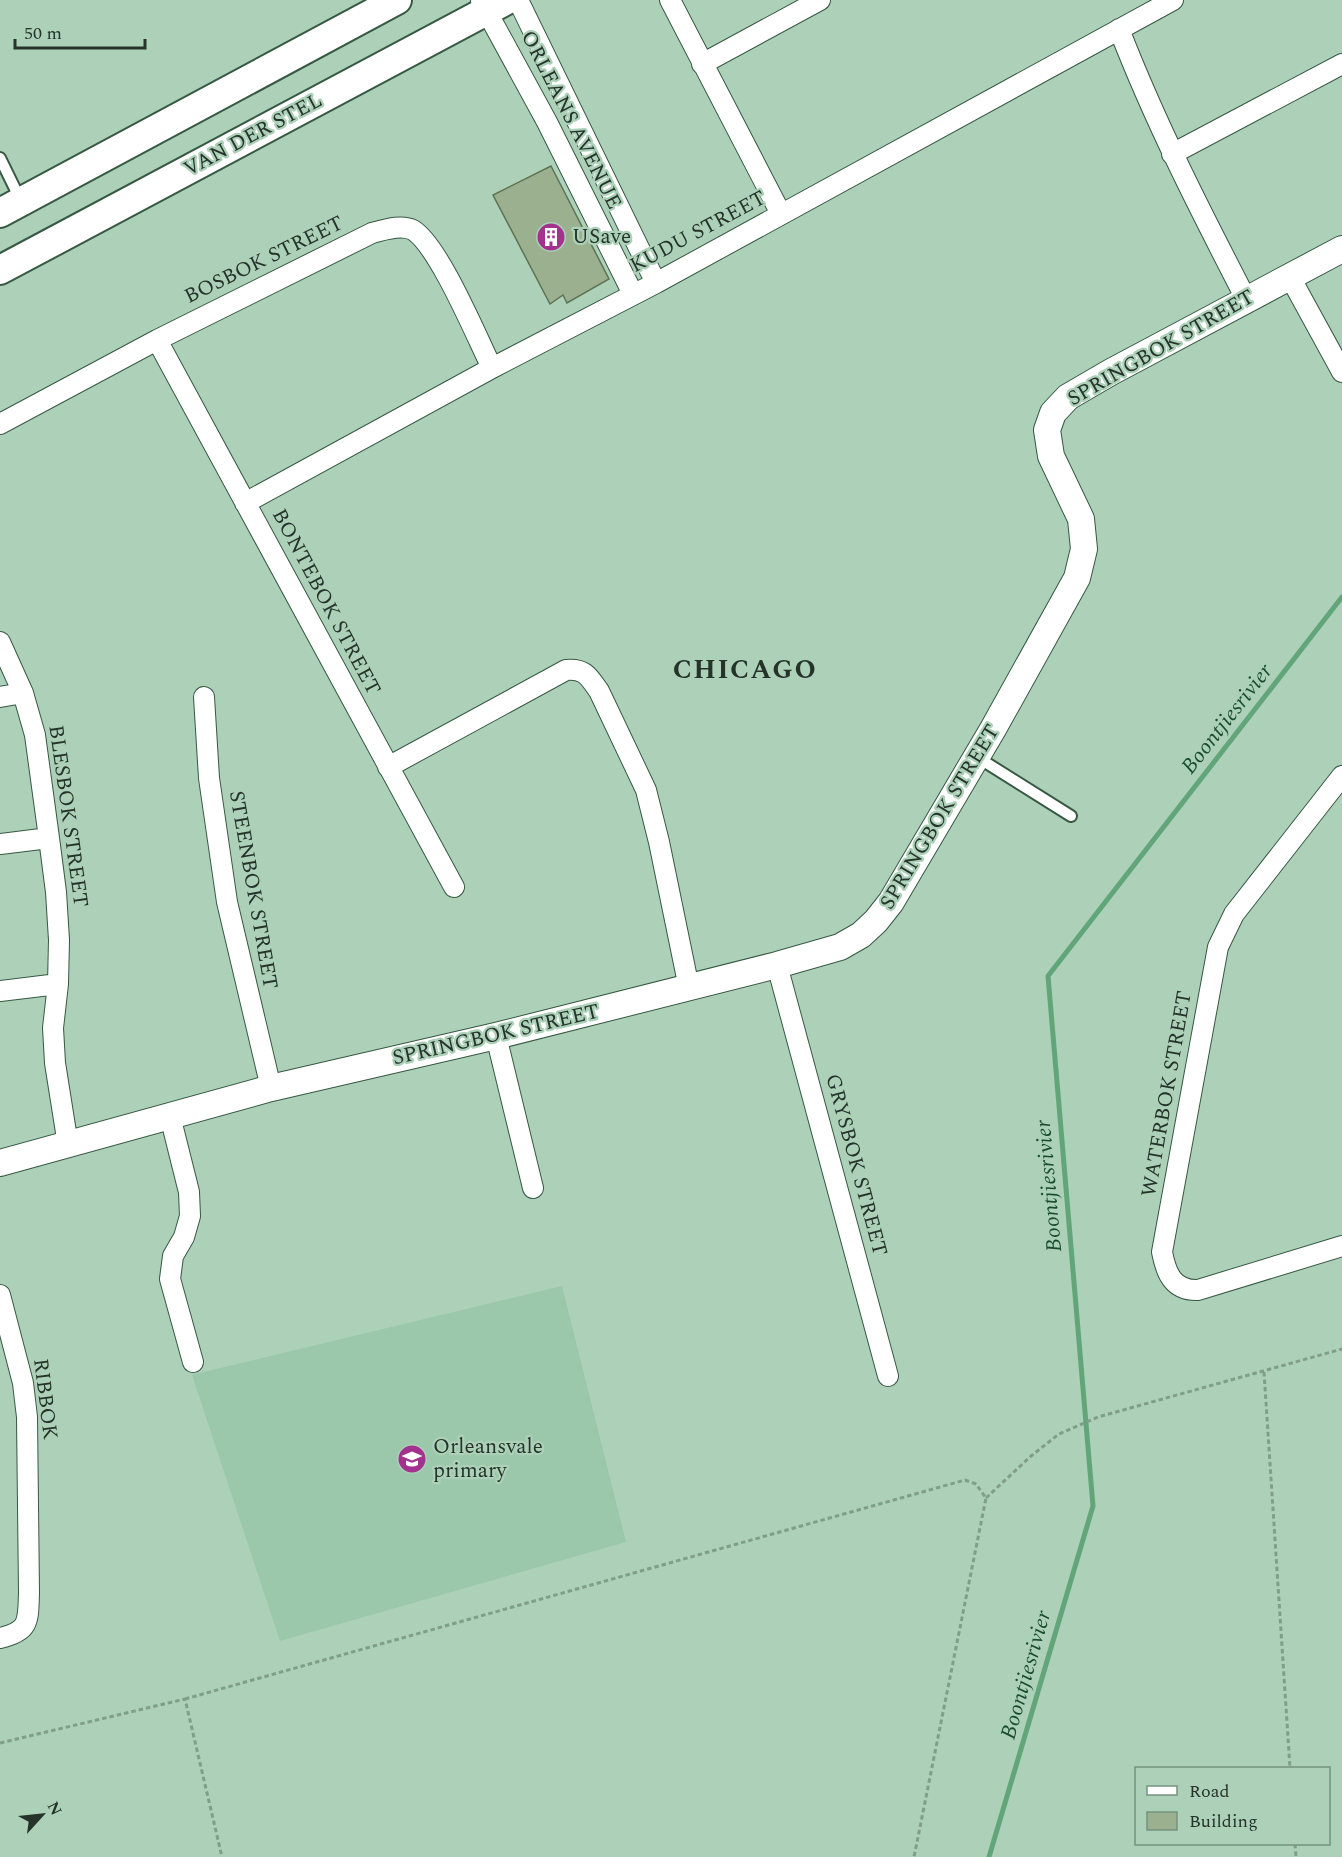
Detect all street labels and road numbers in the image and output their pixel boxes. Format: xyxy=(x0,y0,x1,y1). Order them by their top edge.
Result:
street label: ORLEANS AVENUE xyxy=(512,25,630,215)
street label: VAN DER STEL xyxy=(178,85,328,185)
street label: KUDU STREET xyxy=(624,183,772,281)
street label: BOSBOK STREET xyxy=(179,208,349,312)
street label: SPRINGBOK STREET xyxy=(1061,281,1261,415)
street label: BONTEBOK STREET xyxy=(263,503,389,701)
street label: SPRINGBOK STREET xyxy=(872,718,1008,916)
street label: BLESBOK STREET xyxy=(39,723,97,909)
street label: STEENBOK STREET xyxy=(220,788,286,992)
street label: WATERBOK STREET xyxy=(1133,989,1201,1199)
street label: SPRINGBOK STREET xyxy=(389,996,603,1074)
street label: GRYSBOK STREET xyxy=(816,1070,896,1260)
street label: RIBBOK xyxy=(24,1356,66,1442)

